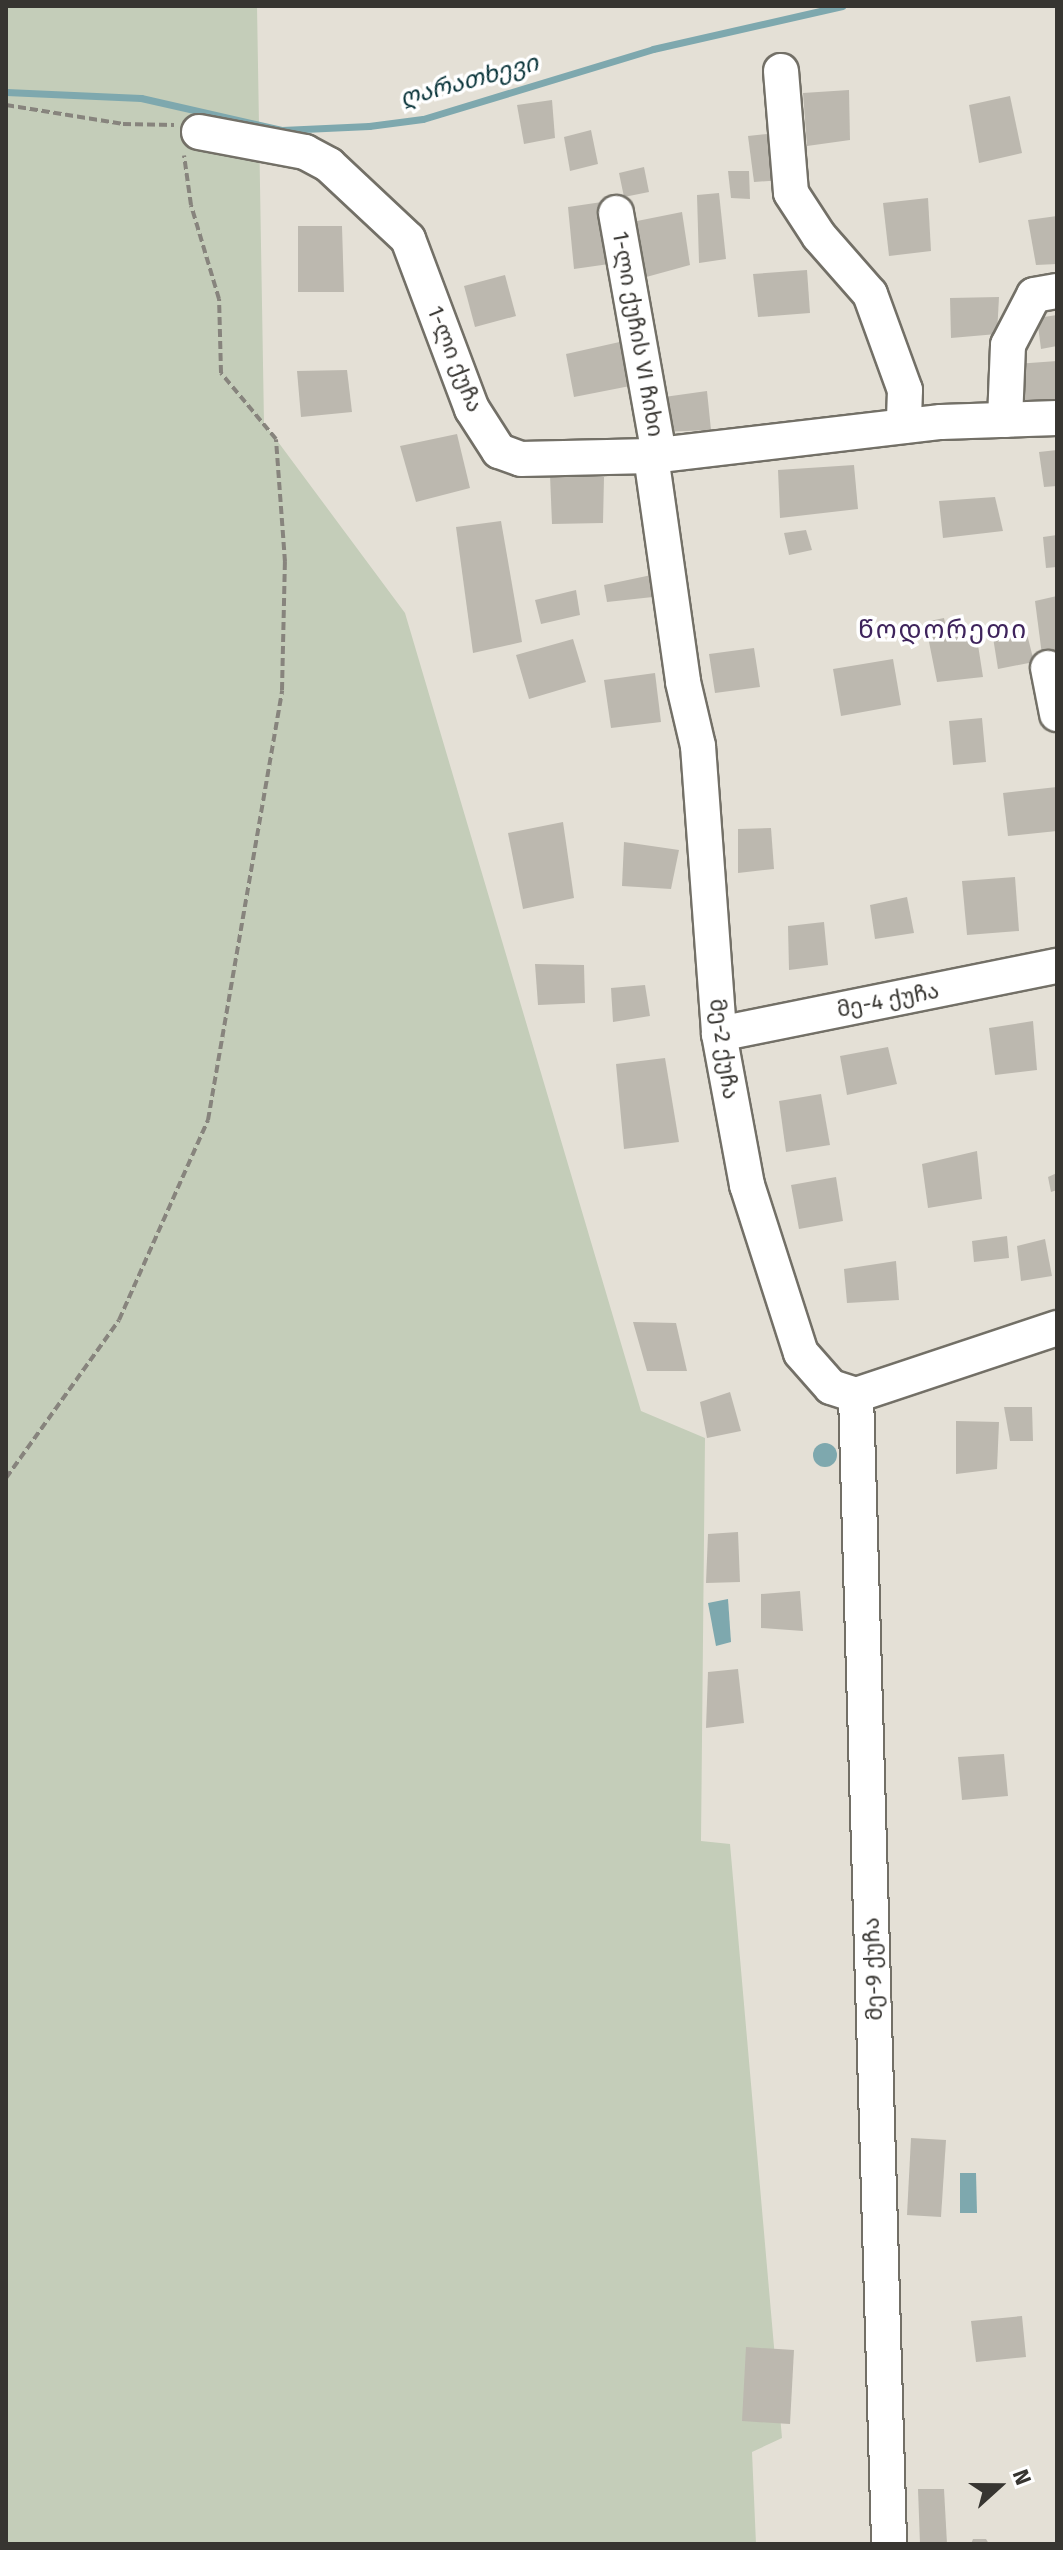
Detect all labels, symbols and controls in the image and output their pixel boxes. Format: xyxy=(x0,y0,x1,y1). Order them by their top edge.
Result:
water label: ღარათხევი xyxy=(397,49,541,113)
street label: 1-ლი ქუჩის VI ჩიხი xyxy=(607,229,669,439)
street label: 1-ლი ქუჩა xyxy=(422,302,488,416)
district label: წოდორეთი xyxy=(858,614,1028,646)
street label: მე-4 ქუჩა xyxy=(835,977,941,1023)
street label: მე-2 ქუჩა xyxy=(704,997,744,1101)
street label: მე-9 ქუჩა xyxy=(858,1917,888,2021)
north arrow xyxy=(959,2446,1039,2526)
text: N xyxy=(1007,2466,1037,2489)

